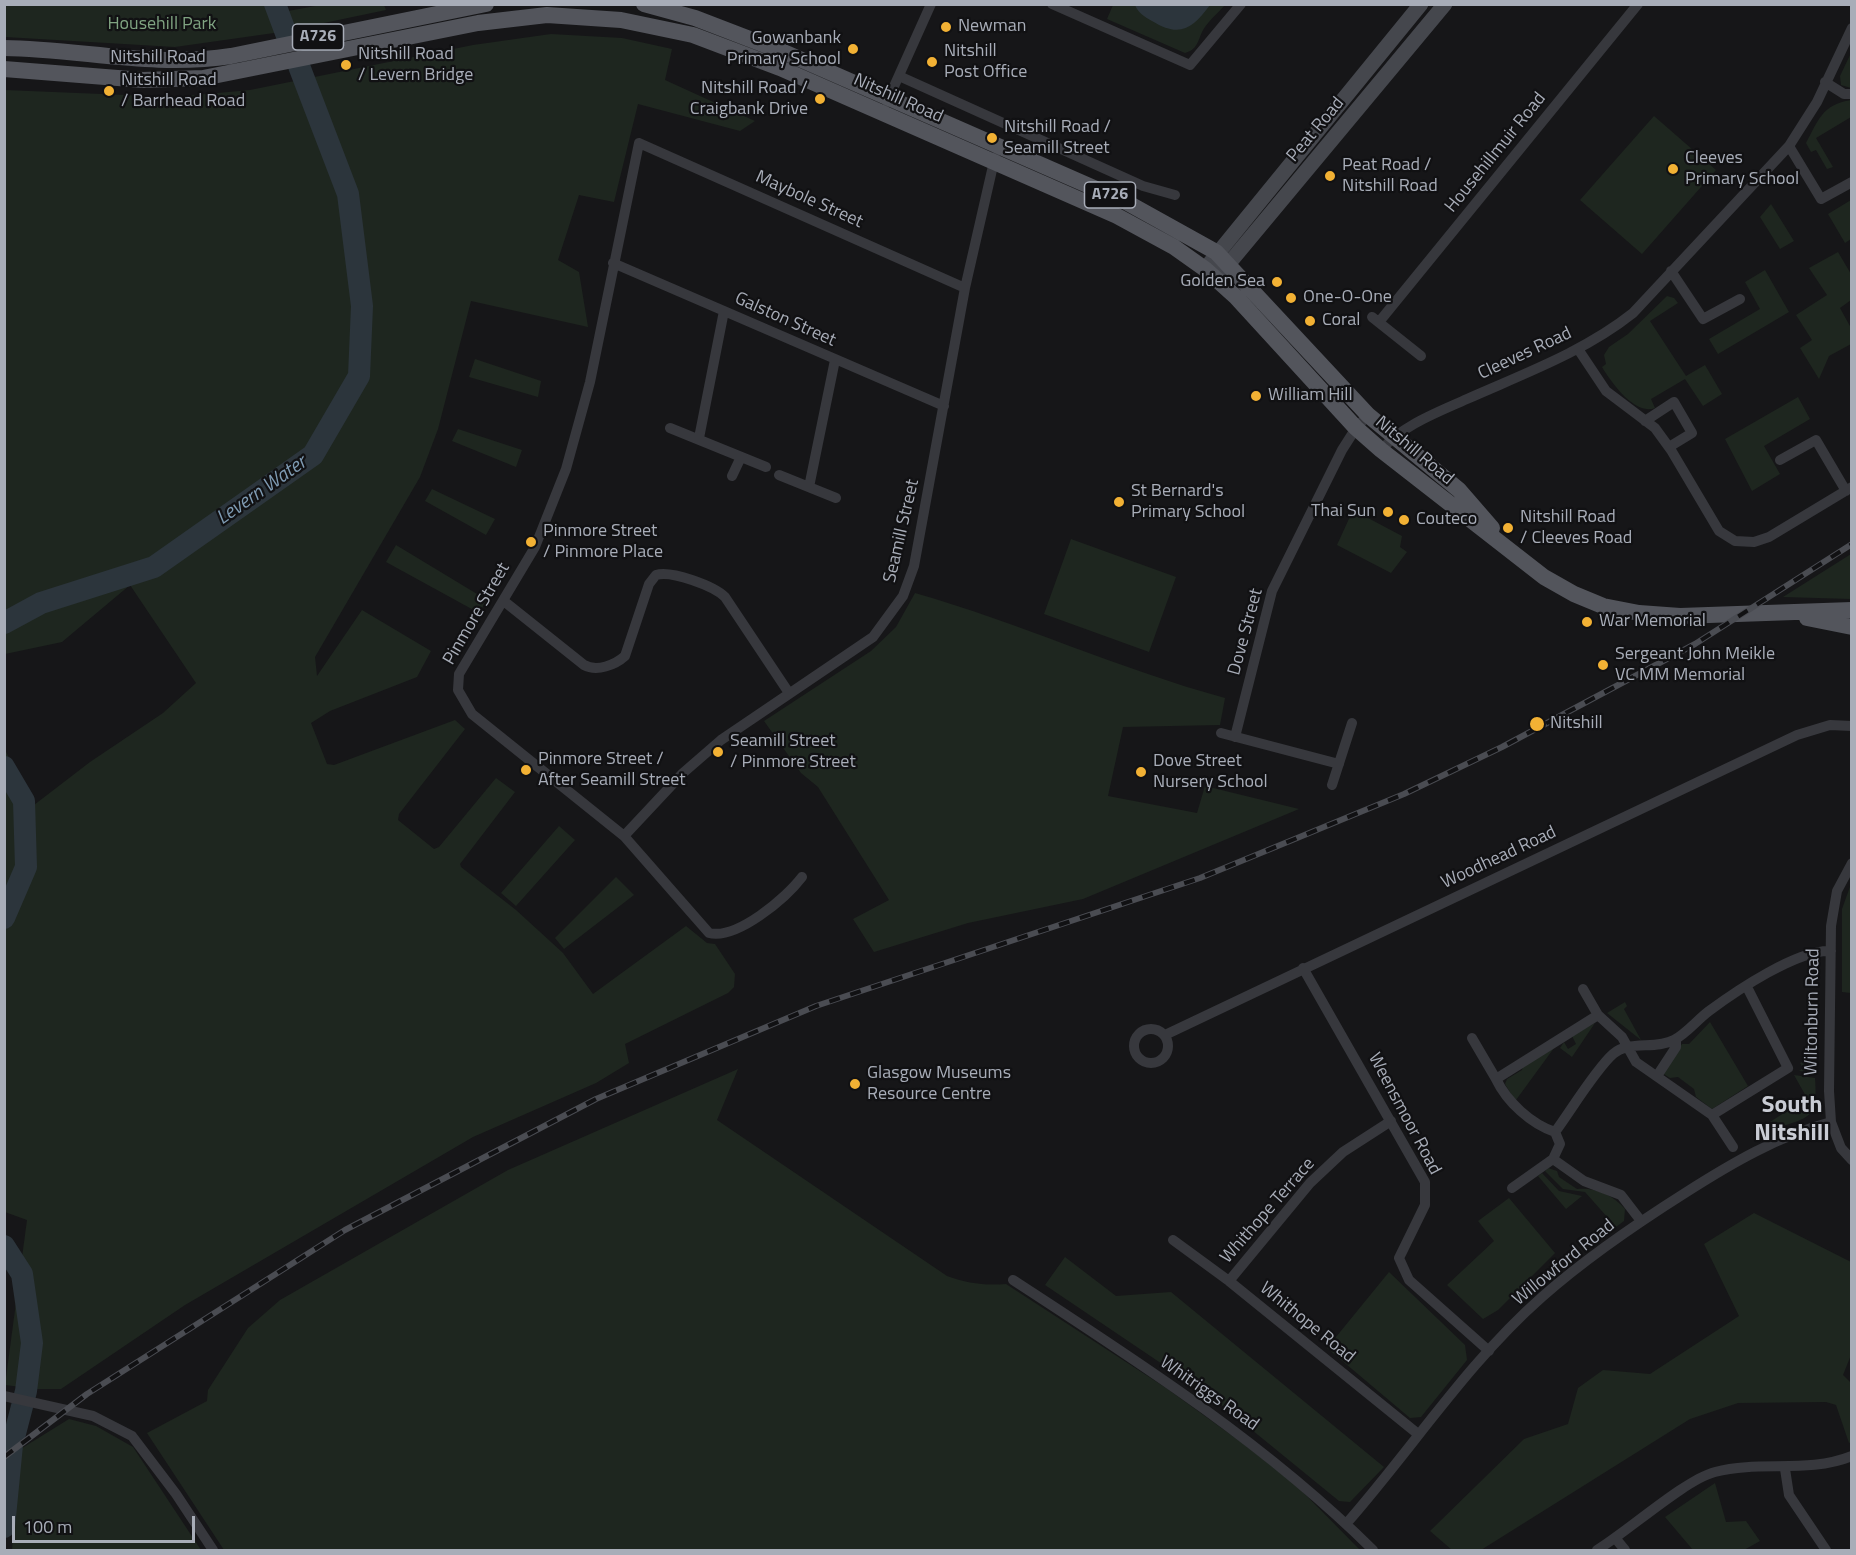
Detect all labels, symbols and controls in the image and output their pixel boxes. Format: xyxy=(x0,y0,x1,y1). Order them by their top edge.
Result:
park label: Househill Park xyxy=(108,14,216,36)
place label: Newman xyxy=(958,16,1027,38)
marker: Newman xyxy=(939,20,953,34)
road number: A726 xyxy=(292,24,344,50)
place label: Gowanbank Primary School xyxy=(727,28,841,70)
place label: Nitshill Post Office xyxy=(944,41,1027,84)
marker: Gowanbank Primary School xyxy=(846,42,860,56)
place label: Nitshill Road / Levern Bridge xyxy=(358,44,473,86)
street label: Nitshill Road xyxy=(110,47,206,69)
marker: Nitshill Post Office xyxy=(925,55,939,69)
marker: Nitshill Road / Levern Bridge xyxy=(339,58,353,72)
place label: Nitshill Road / Barrhead Road xyxy=(121,70,245,112)
street label: Nitshill Road xyxy=(850,70,946,128)
place label: Nitshill Road / Craigbank Drive xyxy=(690,78,808,121)
marker: Nitshill Road / Barrhead Road xyxy=(102,84,116,98)
street label: Househillmuir Road xyxy=(1441,89,1551,217)
marker: Nitshill Road / Craigbank Drive xyxy=(813,92,827,106)
street label: Peat Road xyxy=(1283,93,1349,167)
place label: Nitshill Road / Seamill Street xyxy=(1004,117,1111,160)
marker: Nitshill Road / Seamill Street xyxy=(985,131,999,145)
place label: Cleeves Primary School xyxy=(1685,148,1799,190)
place label: Peat Road / Nitshill Road xyxy=(1342,155,1438,198)
marker: Cleeves Primary School xyxy=(1666,162,1680,176)
street label: Maybole Street xyxy=(752,167,866,233)
marker: Peat Road / Nitshill Road xyxy=(1323,169,1337,183)
road number: A726 xyxy=(1084,182,1136,208)
place label: Golden Sea xyxy=(1180,271,1265,293)
marker: Golden Sea xyxy=(1270,275,1284,289)
place label: One-O-One xyxy=(1303,287,1392,309)
street label: Galston Street xyxy=(731,288,839,352)
marker: One-O-One xyxy=(1284,291,1298,305)
place label: Coral xyxy=(1322,310,1361,332)
marker: Coral xyxy=(1303,314,1317,328)
street label: Cleeves Road xyxy=(1475,323,1575,385)
place label: William Hill xyxy=(1268,385,1353,407)
marker: William Hill xyxy=(1249,389,1263,403)
street label: Nitshill Road xyxy=(1370,412,1458,490)
water label: Levern Water xyxy=(212,451,312,531)
street label: Seamill Street xyxy=(880,477,924,585)
place label: St Bernard's Primary School xyxy=(1131,481,1245,524)
marker: St Bernard's Primary School xyxy=(1112,495,1126,509)
place label: Thai Sun xyxy=(1311,501,1376,523)
marker: Thai Sun xyxy=(1381,505,1395,519)
place label: Nitshill Road / Cleeves Road xyxy=(1520,507,1632,550)
place label: Couteco xyxy=(1416,509,1477,531)
marker: Couteco xyxy=(1397,513,1411,527)
place label: Pinmore Street / Pinmore Place xyxy=(543,521,663,564)
marker: Nitshill Road / Cleeves Road xyxy=(1501,521,1515,535)
marker: Pinmore Street / Pinmore Place xyxy=(524,535,538,549)
street label: Pinmore Street xyxy=(439,559,515,669)
street label: Dove Street xyxy=(1224,586,1268,678)
place label: War Memorial xyxy=(1599,611,1706,633)
marker: War Memorial xyxy=(1580,615,1594,629)
place label: Sergeant John Meikle VC MM Memorial xyxy=(1615,644,1775,686)
marker: Sergeant John Meikle VC MM Memorial xyxy=(1596,658,1610,672)
place label: Nitshill xyxy=(1550,713,1603,735)
marker: Nitshill xyxy=(1528,715,1546,733)
place label: Seamill Street / Pinmore Street xyxy=(730,731,856,774)
marker: Seamill Street / Pinmore Street xyxy=(711,745,725,759)
place label: Pinmore Street / After Seamill Street xyxy=(538,749,686,792)
place label: Dove Street Nursery School xyxy=(1153,751,1268,794)
marker: Pinmore Street / After Seamill Street xyxy=(519,763,533,777)
marker: Dove Street Nursery School xyxy=(1134,765,1148,779)
street label: Woodhead Road xyxy=(1438,822,1560,894)
street label: Wiltonburn Road xyxy=(1801,948,1825,1076)
street label: Weensmoor Road xyxy=(1363,1049,1445,1179)
place label: Glasgow Museums Resource Centre xyxy=(867,1063,1011,1106)
marker: Glasgow Museums Resource Centre xyxy=(848,1077,862,1091)
district label: South Nitshill xyxy=(1754,1092,1830,1148)
street label: Whithope Terrace xyxy=(1216,1154,1320,1268)
street label: Willowford Road xyxy=(1509,1215,1619,1311)
street label: Whithope Road xyxy=(1255,1278,1359,1368)
street label: Whitriggs Road xyxy=(1155,1352,1263,1436)
scale bar xyxy=(15,1504,198,1542)
text: 100 m xyxy=(23,1513,72,1540)

